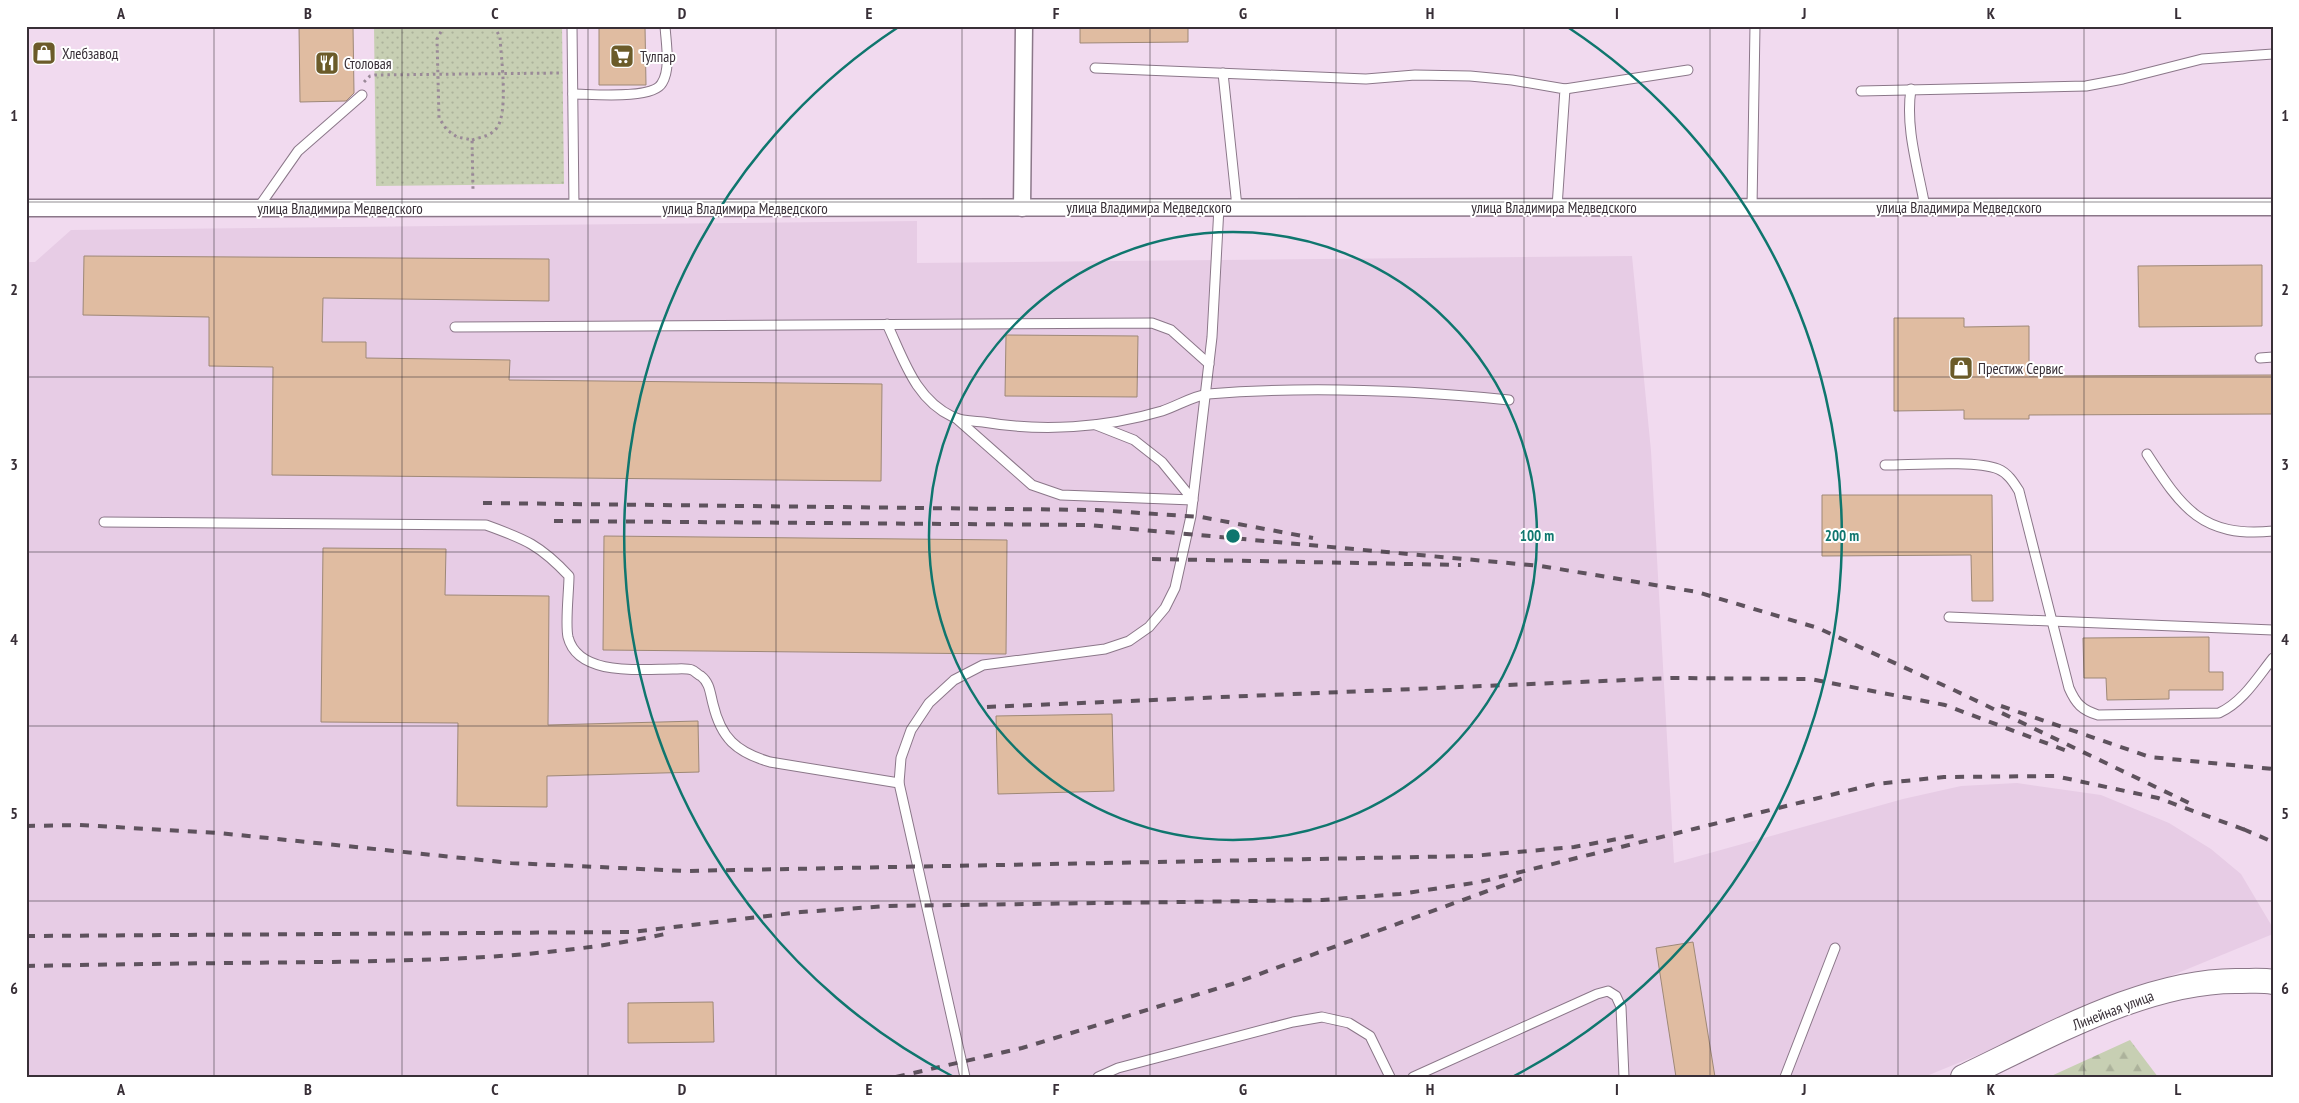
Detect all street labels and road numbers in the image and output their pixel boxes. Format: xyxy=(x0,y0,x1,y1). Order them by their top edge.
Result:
street label: улица Владимира Медведского xyxy=(1066,198,1232,217)
street label: улица Владимира Медведского xyxy=(1471,198,1637,217)
street label: улица Владимира Медведского xyxy=(1876,198,2042,217)
street label: улица Владимира Медведского xyxy=(257,199,423,218)
street label: улица Владимира Медведского xyxy=(662,199,828,218)
street label: Линейная улица xyxy=(2069,986,2156,1035)

